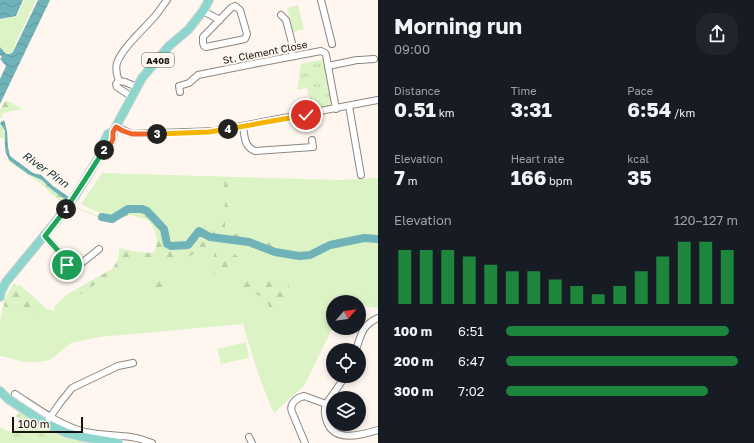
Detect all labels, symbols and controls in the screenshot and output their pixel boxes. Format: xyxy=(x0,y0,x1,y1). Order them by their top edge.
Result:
text: Morning run xyxy=(394,12,522,39)
button: share xyxy=(696,13,738,55)
street label: St. Clement Close xyxy=(222,38,308,66)
text: 09:00 xyxy=(394,41,430,57)
road number: A408 xyxy=(142,53,174,67)
text: Distance xyxy=(394,84,440,97)
text: Time xyxy=(511,84,537,97)
text: Pace xyxy=(627,84,653,97)
text: 0.51 xyxy=(394,97,436,121)
text: 3:31 xyxy=(511,97,552,121)
text: 6:54 xyxy=(627,97,671,121)
pin xyxy=(289,98,323,132)
icon: check xyxy=(295,104,317,126)
text: km xyxy=(436,106,455,119)
text: /km xyxy=(671,106,695,119)
pin: 4 xyxy=(218,119,238,139)
text: 4 xyxy=(225,122,231,135)
pin: 3 xyxy=(147,124,167,144)
text: 3 xyxy=(154,127,160,140)
pin: 2 xyxy=(94,140,114,160)
text: 2 xyxy=(101,143,107,156)
water label: River Pinn xyxy=(20,148,73,190)
text: Elevation xyxy=(394,152,443,165)
text: Heart rate xyxy=(511,152,564,165)
text: kcal xyxy=(627,152,649,165)
text: 7 xyxy=(394,165,405,189)
text: 166 xyxy=(511,165,546,189)
text: 35 xyxy=(627,165,652,189)
text: m xyxy=(405,174,417,187)
text: bpm xyxy=(546,174,572,187)
pin: 1 xyxy=(56,199,76,219)
text: 1 xyxy=(63,202,69,215)
text: Elevation xyxy=(394,212,452,228)
text: 120–127 m xyxy=(674,212,738,228)
pin xyxy=(50,248,84,282)
icon: arrive xyxy=(56,254,78,276)
north arrow xyxy=(326,295,366,335)
map controls xyxy=(326,295,366,431)
text: 100 m xyxy=(394,323,432,339)
text: 6:51 xyxy=(458,323,484,339)
button: locate xyxy=(326,343,366,383)
text: 200 m xyxy=(394,353,433,369)
text: 6:47 xyxy=(458,353,485,369)
text: 300 m xyxy=(394,383,433,399)
text: 7:02 xyxy=(458,383,484,399)
button: layers xyxy=(326,391,366,431)
scale bar xyxy=(12,415,83,434)
text: 100 m xyxy=(18,417,49,430)

